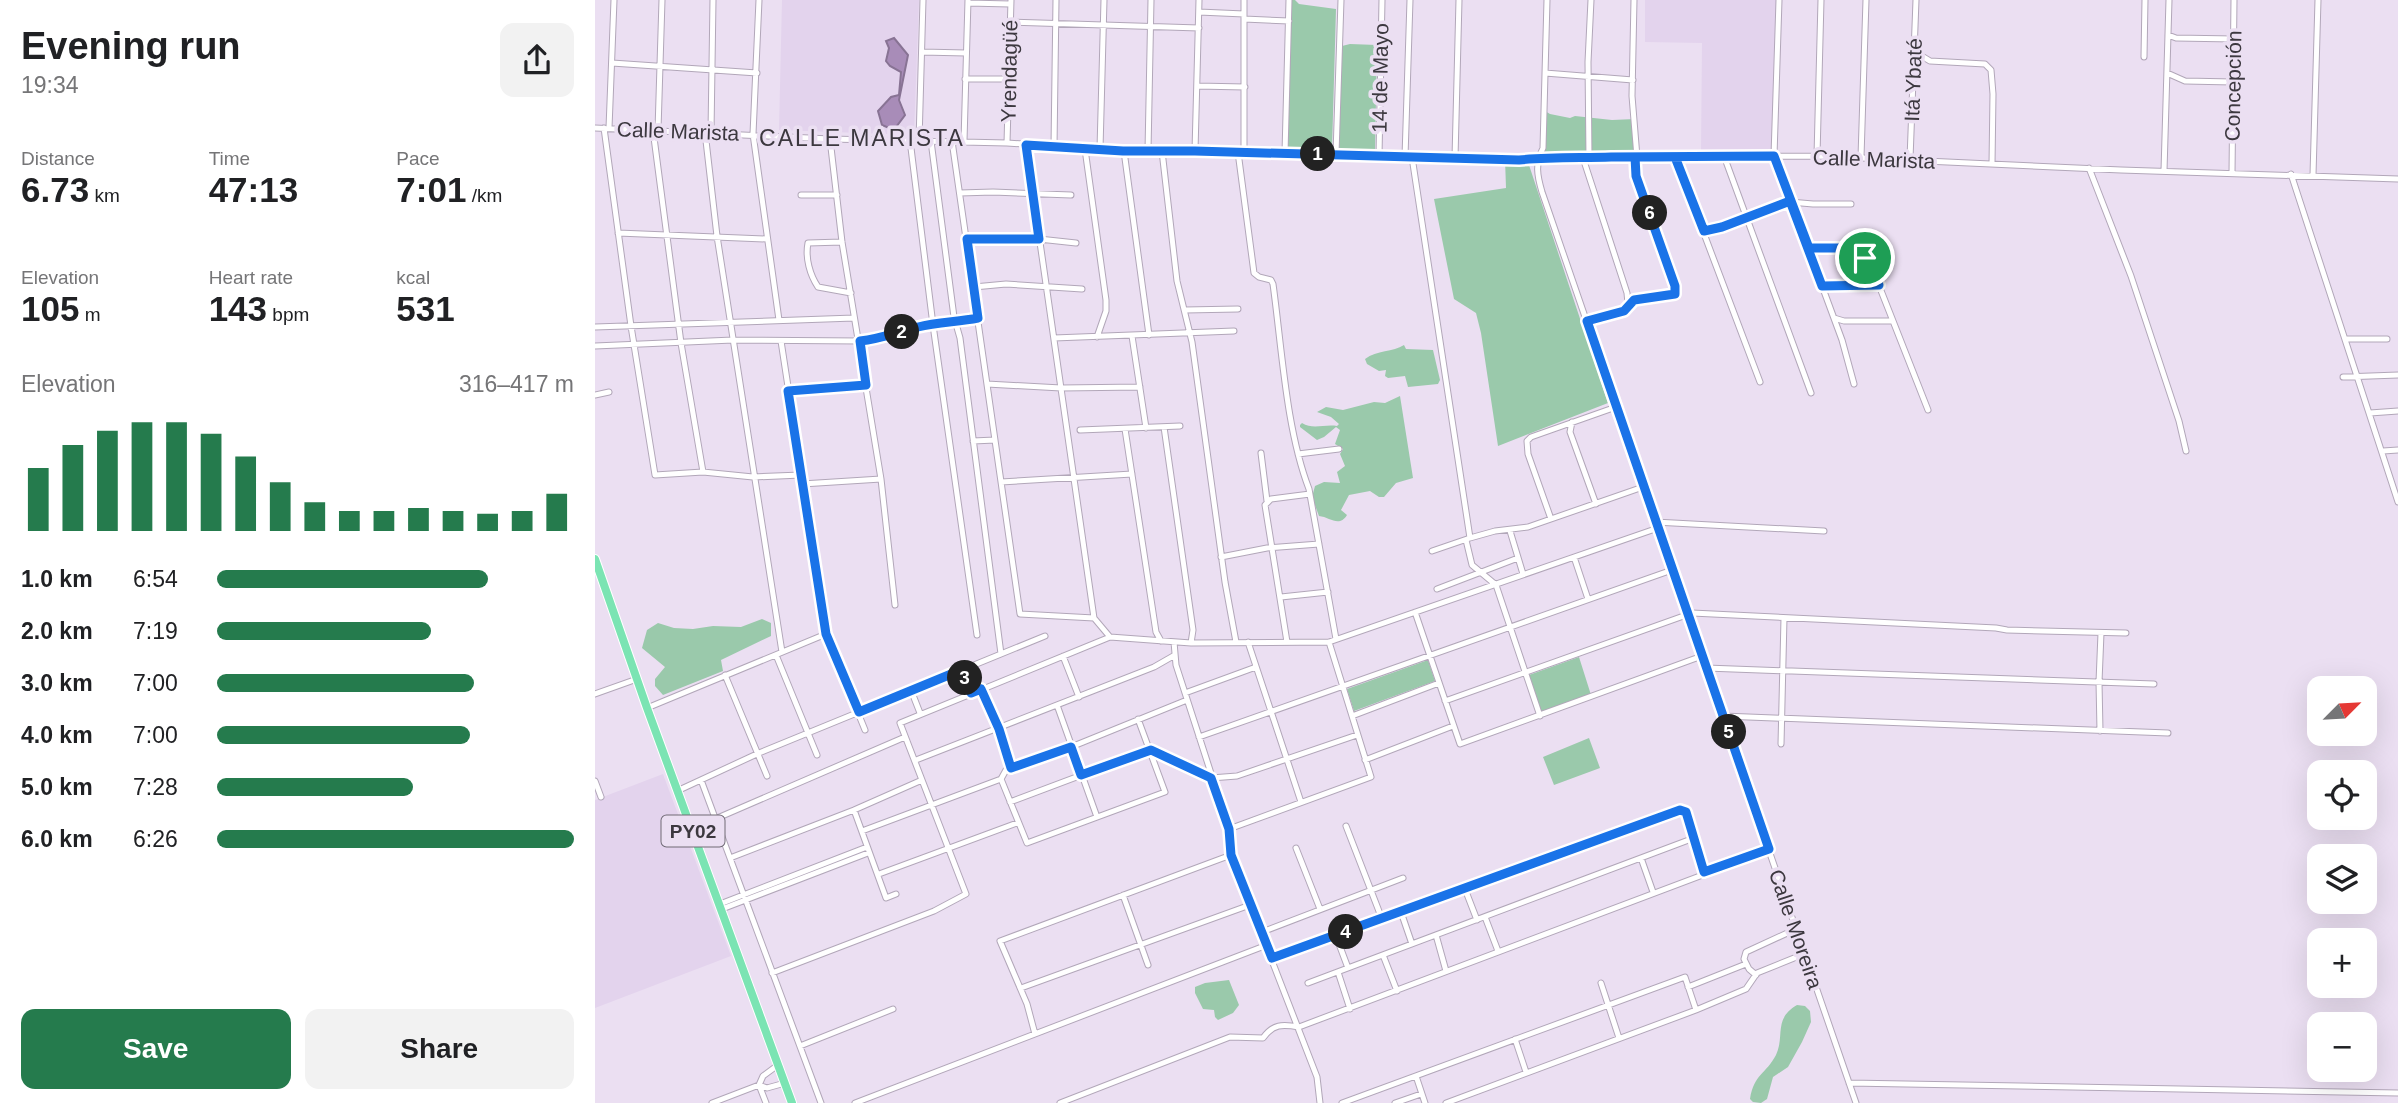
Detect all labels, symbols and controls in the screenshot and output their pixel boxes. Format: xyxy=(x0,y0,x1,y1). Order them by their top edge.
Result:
street label: Yrendagüé xyxy=(997,19,1021,123)
button: share xyxy=(500,23,574,97)
street label: 14 de Mayo xyxy=(1368,23,1392,133)
text: Evening run xyxy=(21,25,241,67)
street label: Concepción xyxy=(2221,30,2245,142)
street label: Itá Ybaté xyxy=(1900,38,1926,122)
text: 19:34 xyxy=(21,72,79,98)
street label: Calle Marista xyxy=(616,117,740,145)
district label: CALLE MARISTA xyxy=(759,125,965,151)
pin: 1 xyxy=(1301,136,1335,172)
text: 1 xyxy=(1312,143,1323,164)
street label: Calle Marista xyxy=(1812,145,1936,173)
text: Distance xyxy=(21,148,95,169)
text: Time xyxy=(209,148,250,169)
text: Pace xyxy=(396,148,440,169)
text: 6.73 xyxy=(21,170,89,209)
text: 47:13 xyxy=(209,170,298,209)
text: 7:01 xyxy=(396,170,466,209)
text: km xyxy=(89,185,120,206)
text: /km xyxy=(466,185,502,206)
pin: 6 xyxy=(1633,196,1667,230)
text: 6 xyxy=(1644,202,1655,223)
pin xyxy=(1835,228,1895,288)
icon: arrive xyxy=(1846,239,1884,277)
text: Elevation xyxy=(21,267,99,288)
text: Heart rate xyxy=(209,267,293,288)
text: kcal xyxy=(396,267,430,288)
text: 105 xyxy=(21,289,79,328)
text: 143 xyxy=(209,289,267,328)
text: 531 xyxy=(396,289,455,328)
text: m xyxy=(79,304,101,325)
text: bpm xyxy=(267,304,309,325)
pin: 2 xyxy=(885,314,919,350)
text: 2 xyxy=(896,321,907,342)
text: Elevation xyxy=(21,371,116,397)
text: 316–417 m xyxy=(459,371,574,397)
text: 1.0 km xyxy=(21,566,93,592)
text: 6:54 xyxy=(133,566,178,592)
text: 2.0 km xyxy=(21,618,93,644)
text: 7:19 xyxy=(133,618,178,644)
pin: 3 xyxy=(947,660,983,696)
text: 3 xyxy=(959,667,970,688)
text: 3.0 km xyxy=(21,670,93,696)
text: 7:00 xyxy=(133,670,178,696)
north arrow xyxy=(2307,676,2377,746)
map controls xyxy=(2307,676,2377,1082)
pin: 5 xyxy=(1711,714,1747,750)
text: 5 xyxy=(1723,721,1734,742)
text: 4.0 km xyxy=(21,722,93,748)
text: 7:00 xyxy=(133,722,178,748)
button: locate xyxy=(2307,760,2377,830)
text: 5.0 km xyxy=(21,774,93,800)
text: 7:28 xyxy=(133,774,178,800)
road number: PY02 xyxy=(661,816,725,846)
text: 6.0 km xyxy=(21,826,93,852)
text: 6:26 xyxy=(133,826,178,852)
button: layers xyxy=(2307,844,2377,914)
street label: Calle Moreira xyxy=(1765,866,1827,992)
pin: 4 xyxy=(1329,914,1363,950)
text: 4 xyxy=(1340,921,1351,942)
button: + xyxy=(2307,928,2377,998)
button: Save xyxy=(21,1009,291,1089)
button: Share xyxy=(305,1009,574,1089)
button: − xyxy=(2307,1012,2377,1082)

